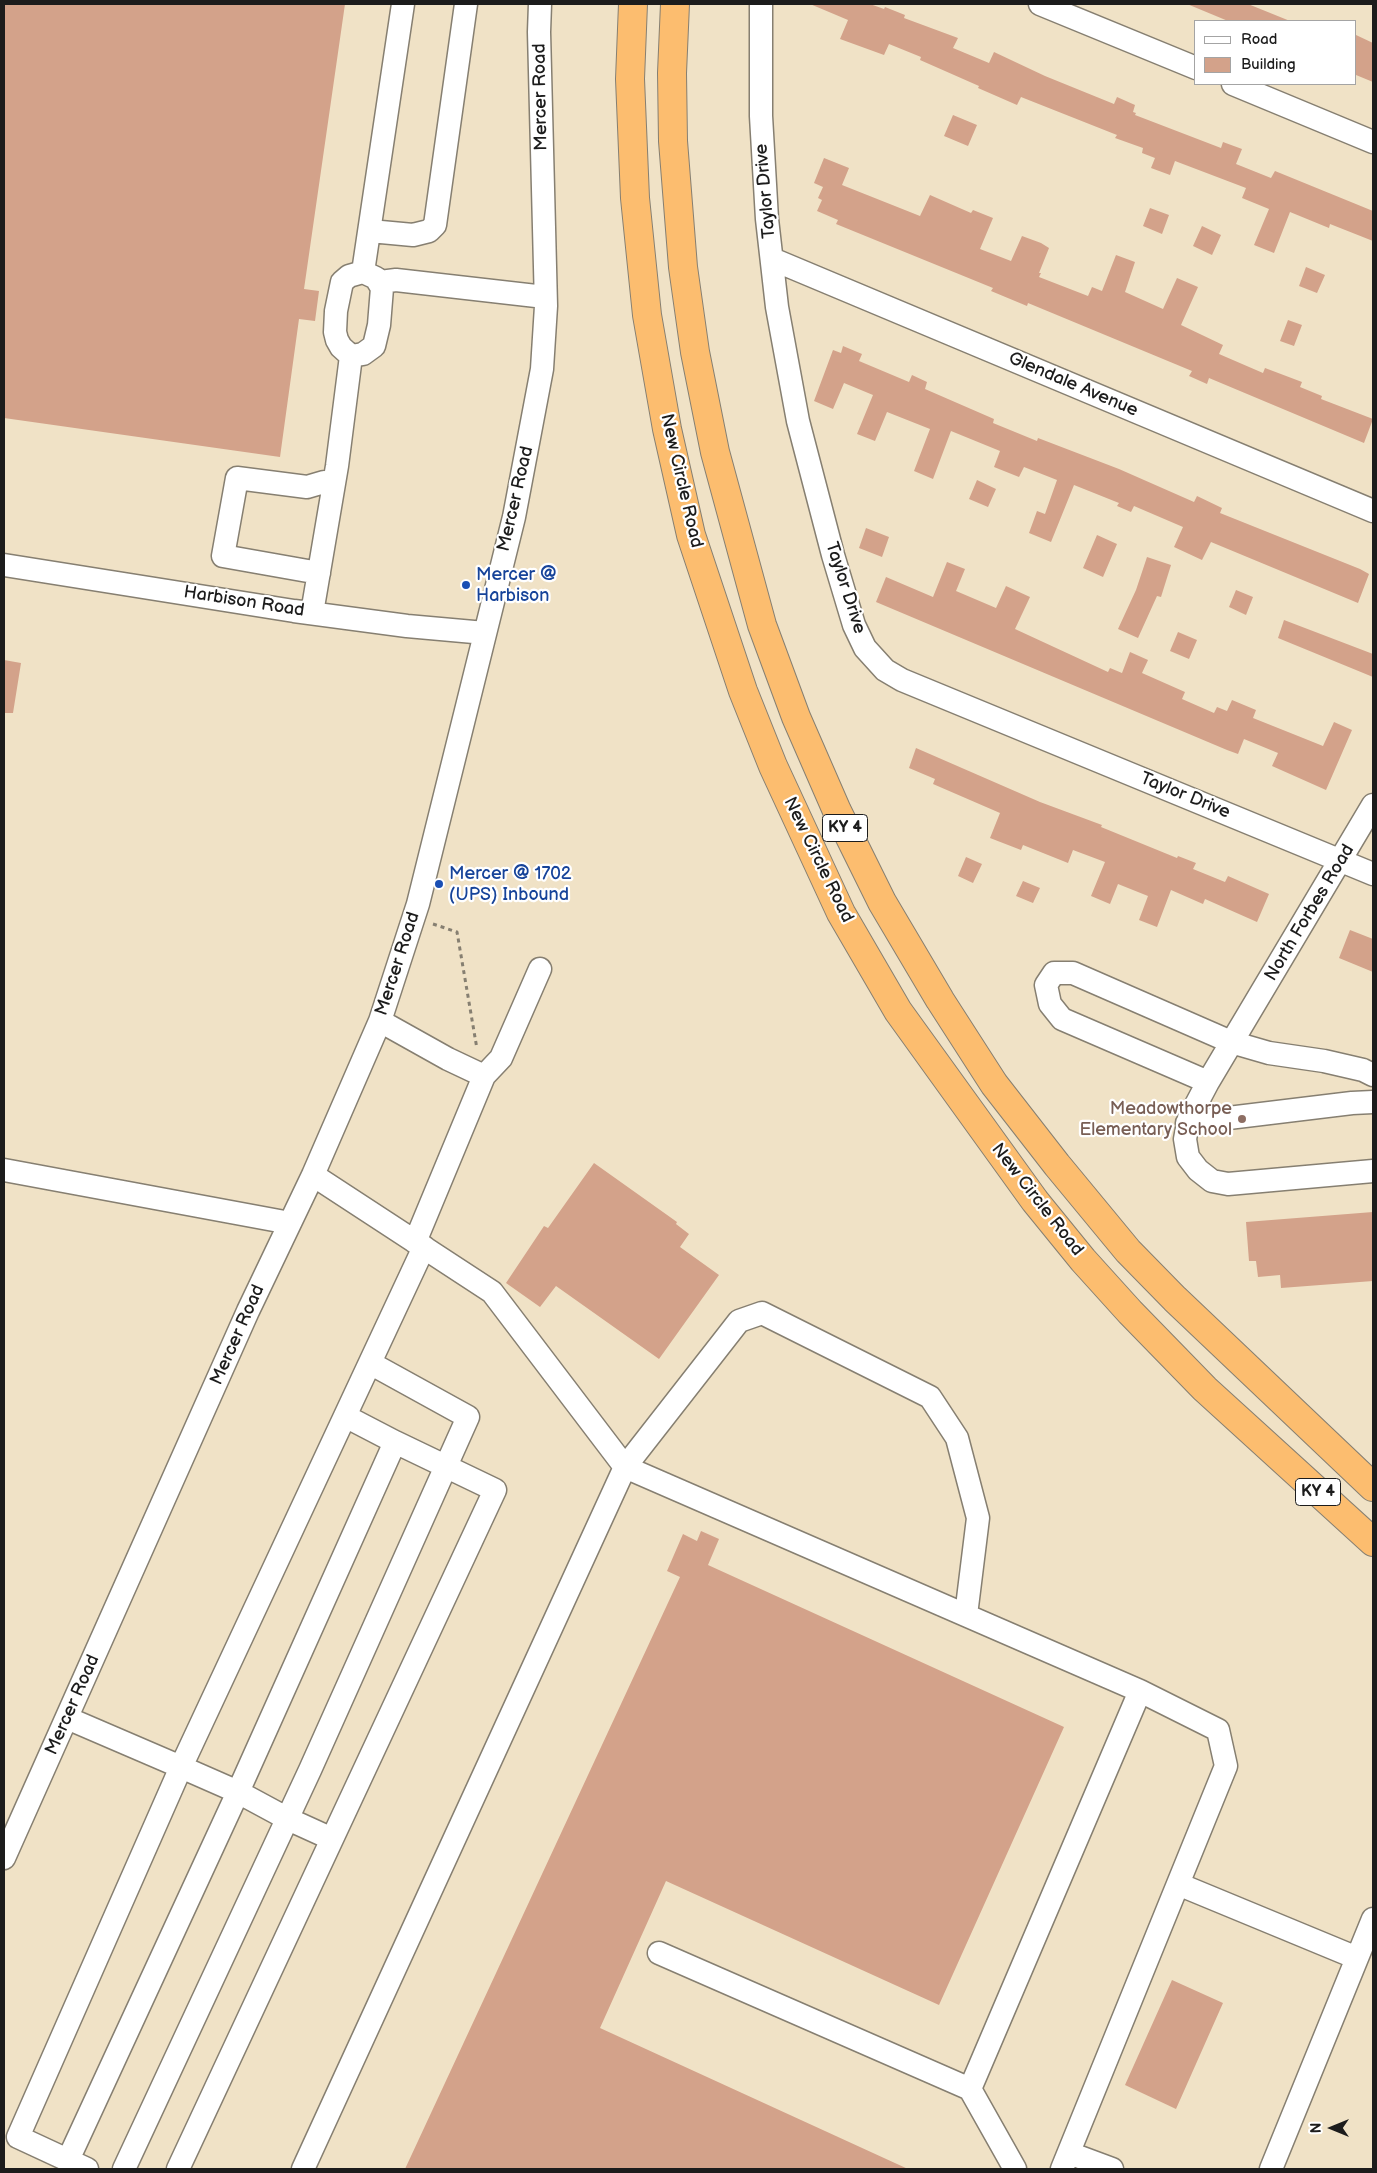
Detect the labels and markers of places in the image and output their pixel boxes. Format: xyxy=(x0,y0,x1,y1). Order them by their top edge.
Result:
place label: Mercer @ Harbison xyxy=(476,564,557,606)
marker: Mercer @ Harbison xyxy=(460,579,472,591)
place label: Mercer @ 1702 (UPS) Inbound xyxy=(449,863,571,906)
marker: Mercer @ 1702 (UPS) Inbound xyxy=(433,878,445,890)
place label: Meadowthorpe Elementary School xyxy=(1079,1098,1232,1140)
marker: Meadowthorpe Elementary School xyxy=(1236,1113,1248,1125)

